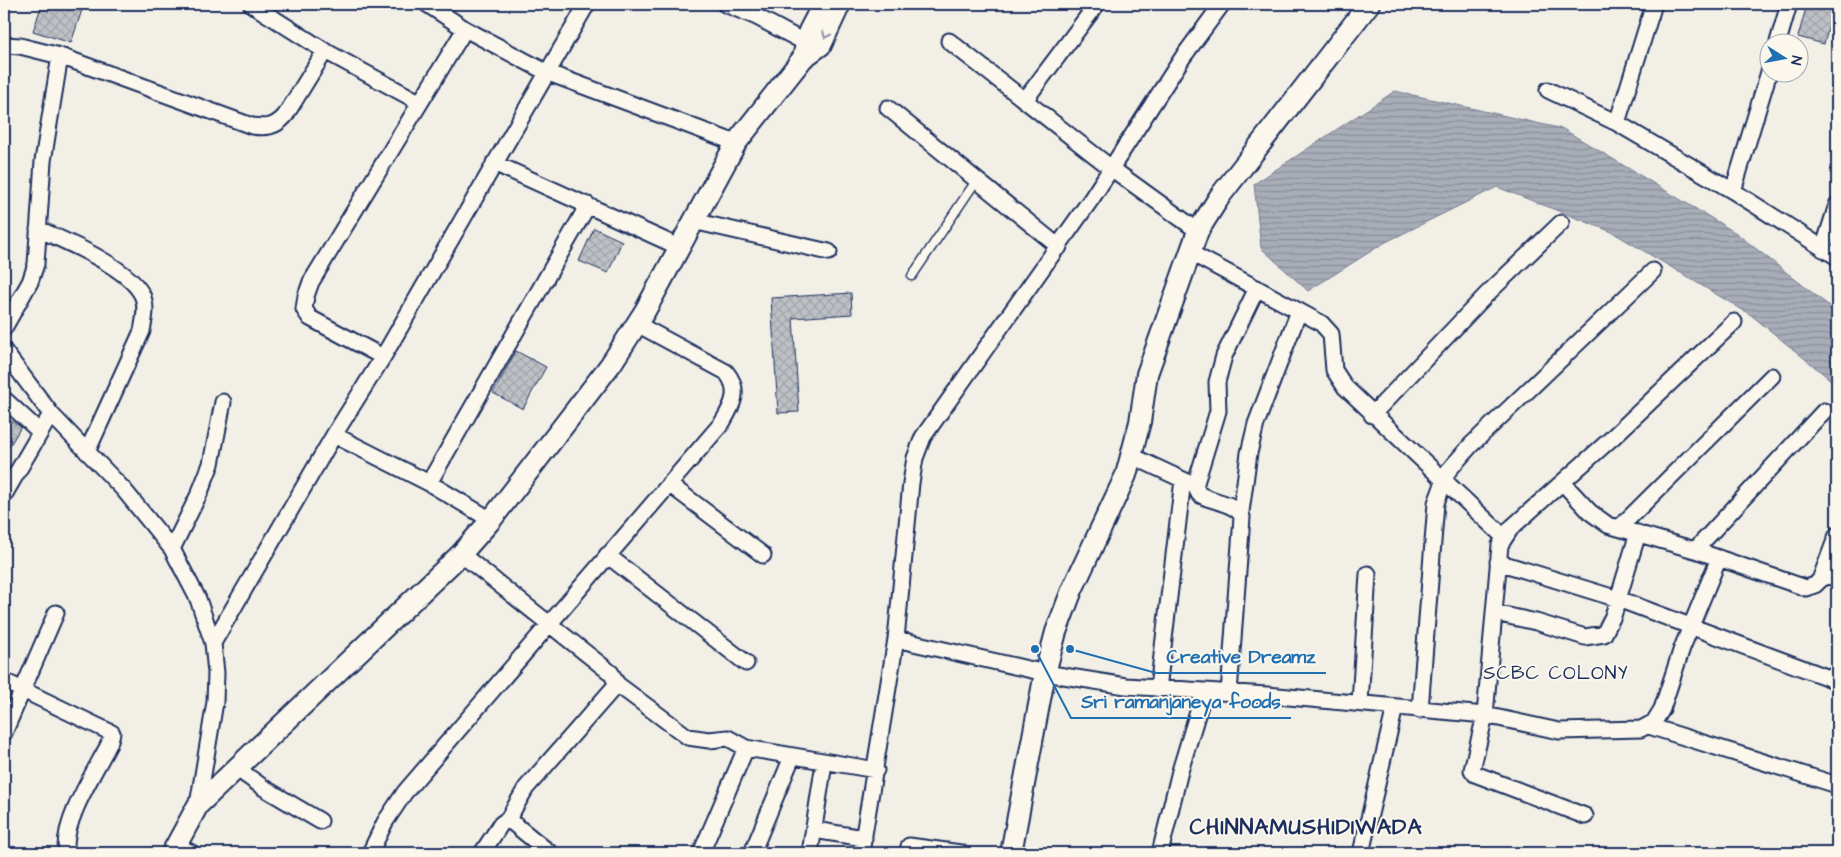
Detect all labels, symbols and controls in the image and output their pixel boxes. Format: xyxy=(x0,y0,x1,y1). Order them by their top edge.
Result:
one-way arrow xyxy=(822,30,833,39)
north arrow xyxy=(1758,32,1808,82)
text: N xyxy=(1785,54,1806,67)
callout: Creative Dreamz xyxy=(1156,639,1326,673)
text: Creative Dreamz xyxy=(1166,644,1316,671)
district label: SCBC COLONY xyxy=(1483,660,1629,687)
callout: Sri ramanjaneya foods xyxy=(1071,684,1291,718)
text: Sri ramanjaneya foods xyxy=(1080,689,1281,717)
district label: CHINNAMUSHIDIWADA xyxy=(1190,812,1422,843)

